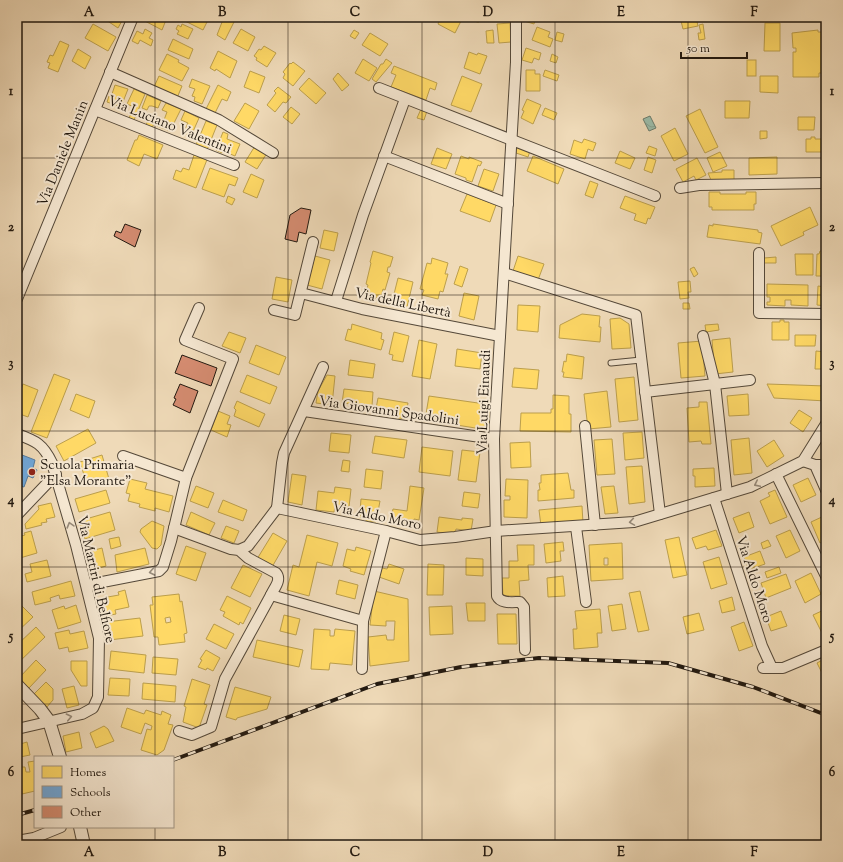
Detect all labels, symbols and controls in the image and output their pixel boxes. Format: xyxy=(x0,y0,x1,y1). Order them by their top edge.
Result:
text: A xyxy=(84,4,95,22)
text: B xyxy=(218,4,227,22)
text: C xyxy=(350,4,360,22)
text: D xyxy=(483,4,493,22)
text: E xyxy=(617,4,625,22)
text: F xyxy=(750,4,758,22)
scale bar xyxy=(681,34,747,60)
text: 50 m xyxy=(686,40,710,58)
text: 1 xyxy=(9,83,14,101)
text: 1 xyxy=(830,83,835,101)
street label: Via Luciano Valentini xyxy=(104,92,234,160)
street label: Via Daniele Manin xyxy=(33,98,94,210)
text: 2 xyxy=(8,219,15,237)
text: 2 xyxy=(829,219,836,237)
street label: Via della Libertà xyxy=(352,284,453,324)
street label: Via Luigi Einaudi xyxy=(473,349,497,455)
text: 3 xyxy=(8,355,14,373)
text: 3 xyxy=(829,355,835,373)
street label: Via Giovanni Spadolini xyxy=(317,392,460,432)
place label: Scuola Primaria "Elsa Morante" xyxy=(40,456,135,492)
marker: Scuola Primaria "Elsa Morante" xyxy=(27,467,37,477)
one-way arrow xyxy=(753,479,761,487)
text: 4 xyxy=(7,492,15,510)
text: 4 xyxy=(828,492,836,510)
street label: Via Aldo Moro xyxy=(330,498,423,536)
street label: Via Martiri di Belfiore xyxy=(71,514,119,645)
one-way arrow xyxy=(629,517,635,526)
one-way arrow xyxy=(66,522,75,529)
street label: Via Aldo Moro xyxy=(730,533,777,626)
one-way arrow xyxy=(149,567,155,576)
text: 5 xyxy=(8,628,14,646)
text: 5 xyxy=(829,628,835,646)
one-way arrow xyxy=(65,714,72,722)
legend xyxy=(34,756,174,828)
text: 6 xyxy=(8,764,15,782)
text: Homes xyxy=(70,764,106,782)
text: 6 xyxy=(829,764,836,782)
text: Schools xyxy=(70,784,111,802)
text: Other xyxy=(70,804,102,822)
text: A xyxy=(84,844,95,862)
text: B xyxy=(218,844,227,862)
text: C xyxy=(350,844,360,862)
text: D xyxy=(483,844,493,862)
text: E xyxy=(617,844,625,862)
text: F xyxy=(750,844,758,862)

